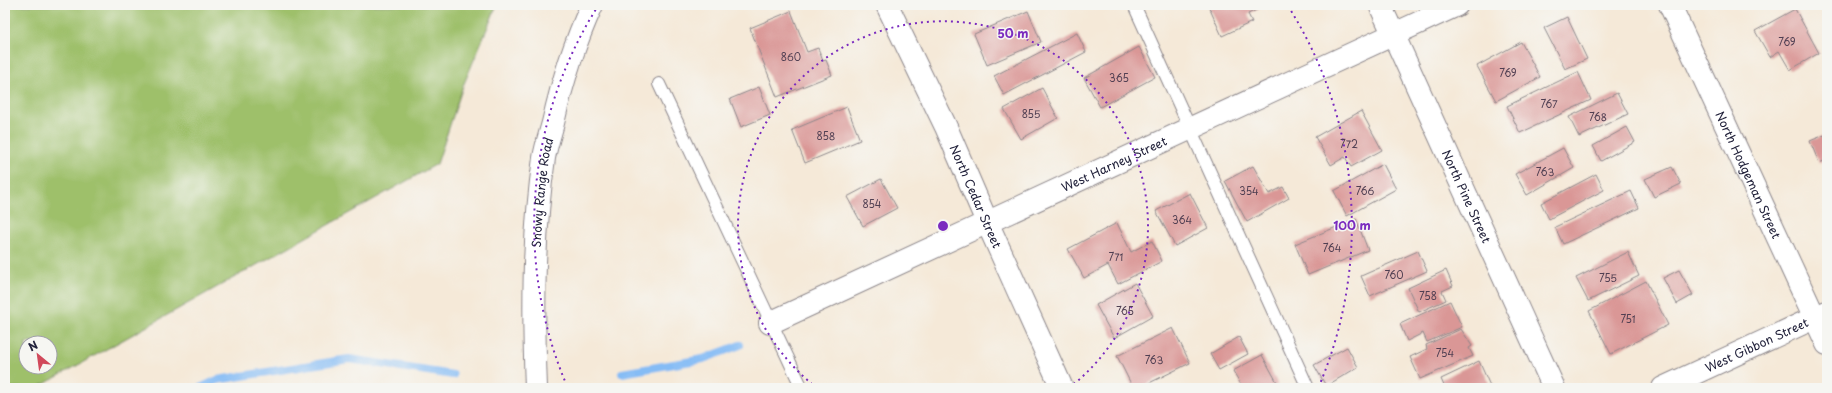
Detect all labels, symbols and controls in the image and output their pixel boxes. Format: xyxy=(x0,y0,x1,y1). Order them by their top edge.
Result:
text: 50 m xyxy=(997,24,1029,42)
house number: 769 xyxy=(1778,34,1796,49)
house number: 860 xyxy=(781,49,801,64)
house number: 769 xyxy=(1499,65,1517,80)
house number: 365 xyxy=(1109,70,1129,85)
house number: 767 xyxy=(1540,96,1558,111)
house number: 855 xyxy=(1022,106,1041,121)
street label: North Hodgeman Street xyxy=(1711,108,1786,242)
house number: 768 xyxy=(1589,109,1607,124)
house number: 858 xyxy=(817,128,835,143)
street label: West Harney Street xyxy=(1058,132,1170,196)
street label: Snowy Range Road xyxy=(527,135,557,248)
house number: 772 xyxy=(1340,136,1358,151)
street label: North Cedar Street xyxy=(946,142,1007,251)
street label: North Pine Street xyxy=(1438,147,1496,246)
house number: 763 xyxy=(1536,164,1554,179)
house number: 354 xyxy=(1239,183,1259,198)
house number: 766 xyxy=(1356,183,1375,198)
house number: 854 xyxy=(863,196,882,211)
house number: 364 xyxy=(1172,212,1192,227)
text: 100 m xyxy=(1333,216,1371,234)
centre of rings xyxy=(936,219,950,233)
house number: 764 xyxy=(1323,240,1342,255)
house number: 771 xyxy=(1109,249,1124,264)
house number: 760 xyxy=(1384,267,1404,282)
house number: 755 xyxy=(1599,270,1617,285)
house number: 758 xyxy=(1419,288,1437,303)
house number: 765 xyxy=(1116,303,1134,318)
house number: 751 xyxy=(1620,311,1636,326)
street label: West Gibbon Street xyxy=(1702,313,1811,376)
north arrow xyxy=(18,335,58,375)
text: N xyxy=(25,336,41,355)
house number: 754 xyxy=(1436,345,1455,360)
house number: 763 xyxy=(1145,352,1163,367)

